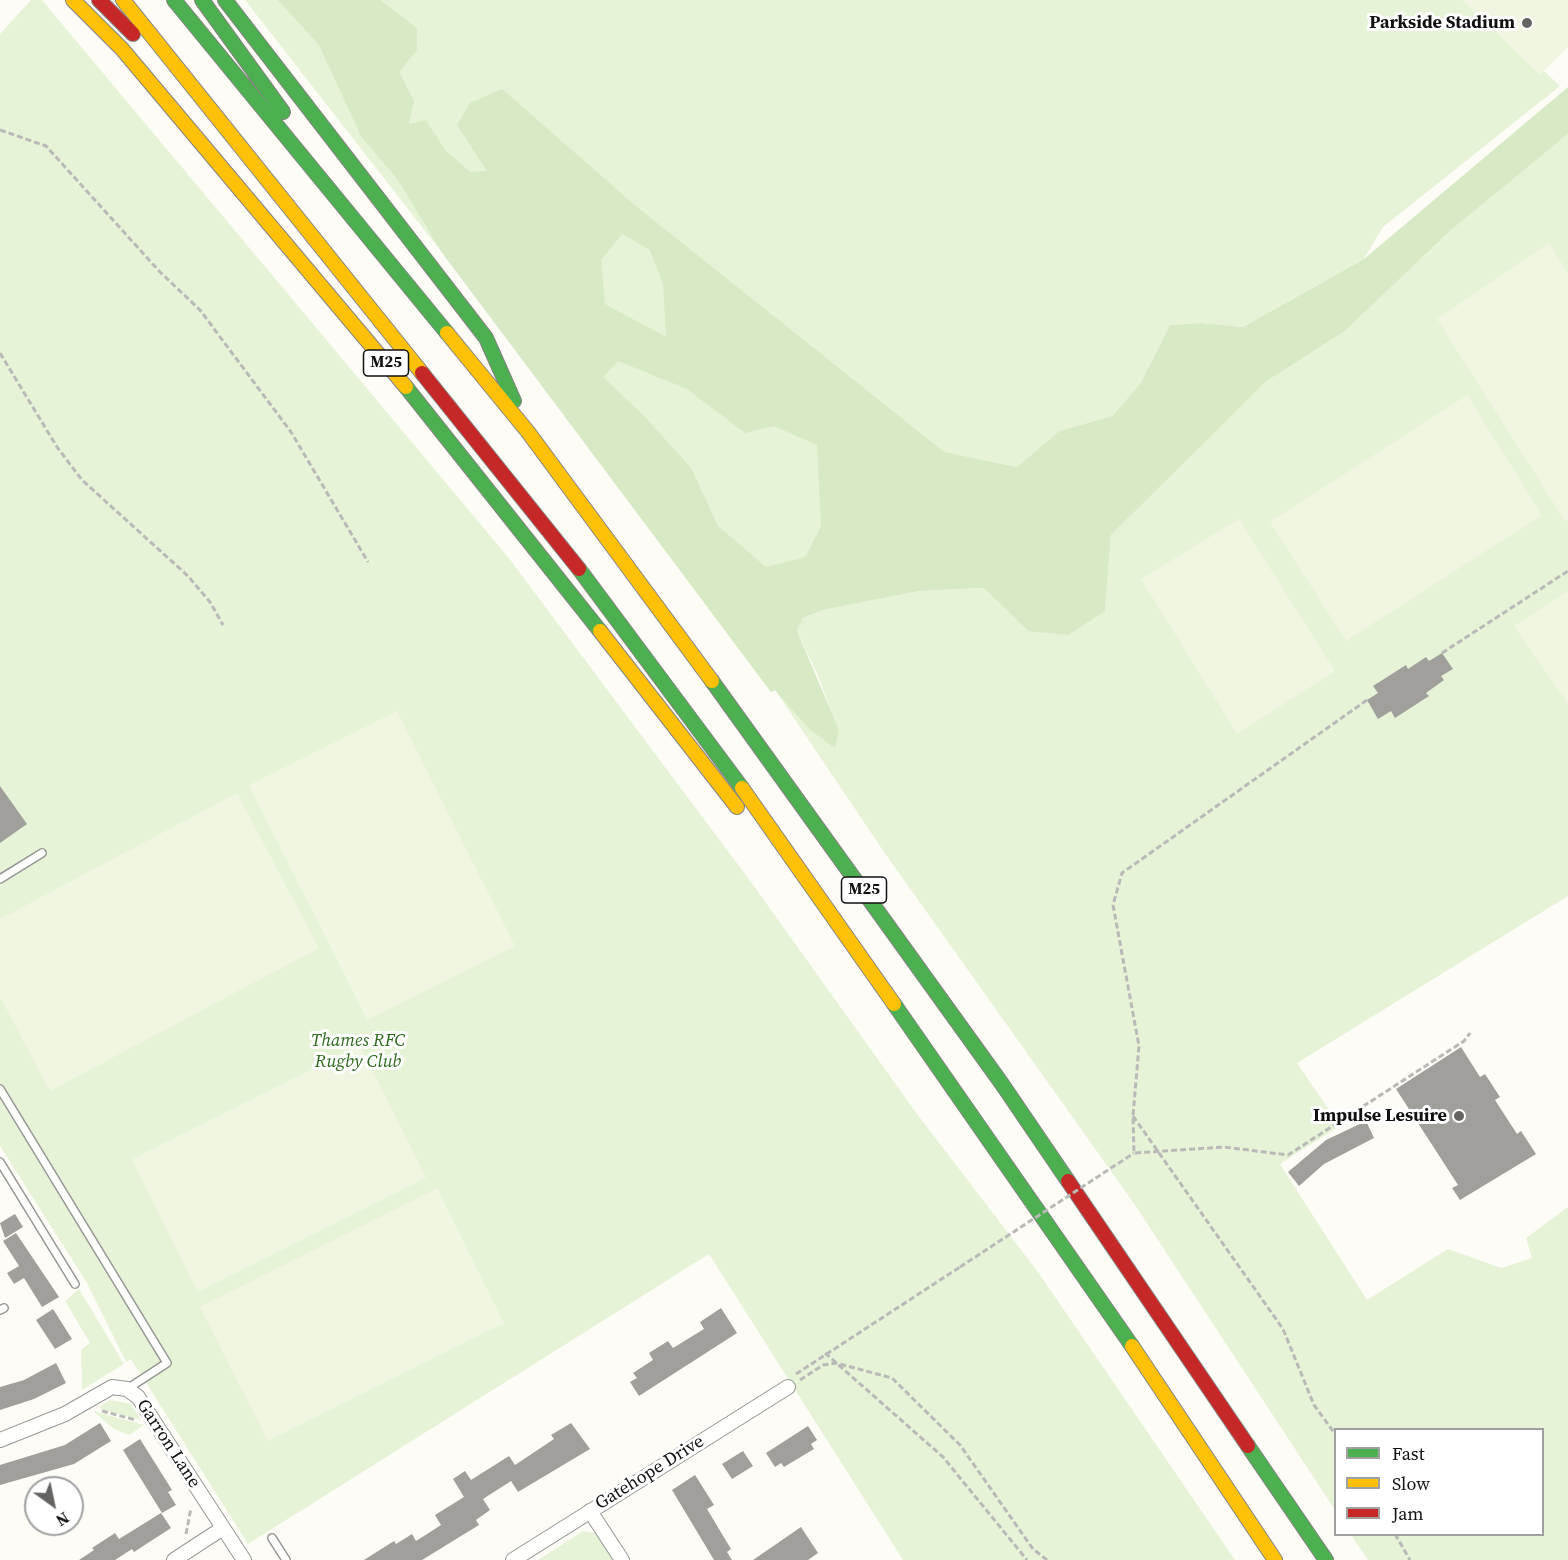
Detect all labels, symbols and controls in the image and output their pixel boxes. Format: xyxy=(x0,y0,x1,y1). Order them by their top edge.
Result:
place label: Parkside Stadium xyxy=(1369,12,1515,34)
marker: Parkside Stadium xyxy=(1520,16,1534,30)
road number: M25 xyxy=(364,350,408,376)
road number: M25 xyxy=(842,877,886,903)
park label: Thames RFC Rugby Club xyxy=(311,1030,405,1072)
place label: Impulse Lesuire xyxy=(1313,1105,1447,1127)
marker: Impulse Lesuire xyxy=(1452,1109,1466,1123)
street label: Garron Lane xyxy=(131,1396,205,1492)
legend xyxy=(1334,1428,1544,1536)
street label: Gatehope Drive xyxy=(592,1431,708,1515)
text: Fast xyxy=(1392,1441,1425,1466)
text: Slow xyxy=(1392,1471,1430,1496)
north arrow xyxy=(24,1476,84,1536)
text: Jam xyxy=(1392,1501,1424,1526)
text: N xyxy=(52,1507,74,1532)

